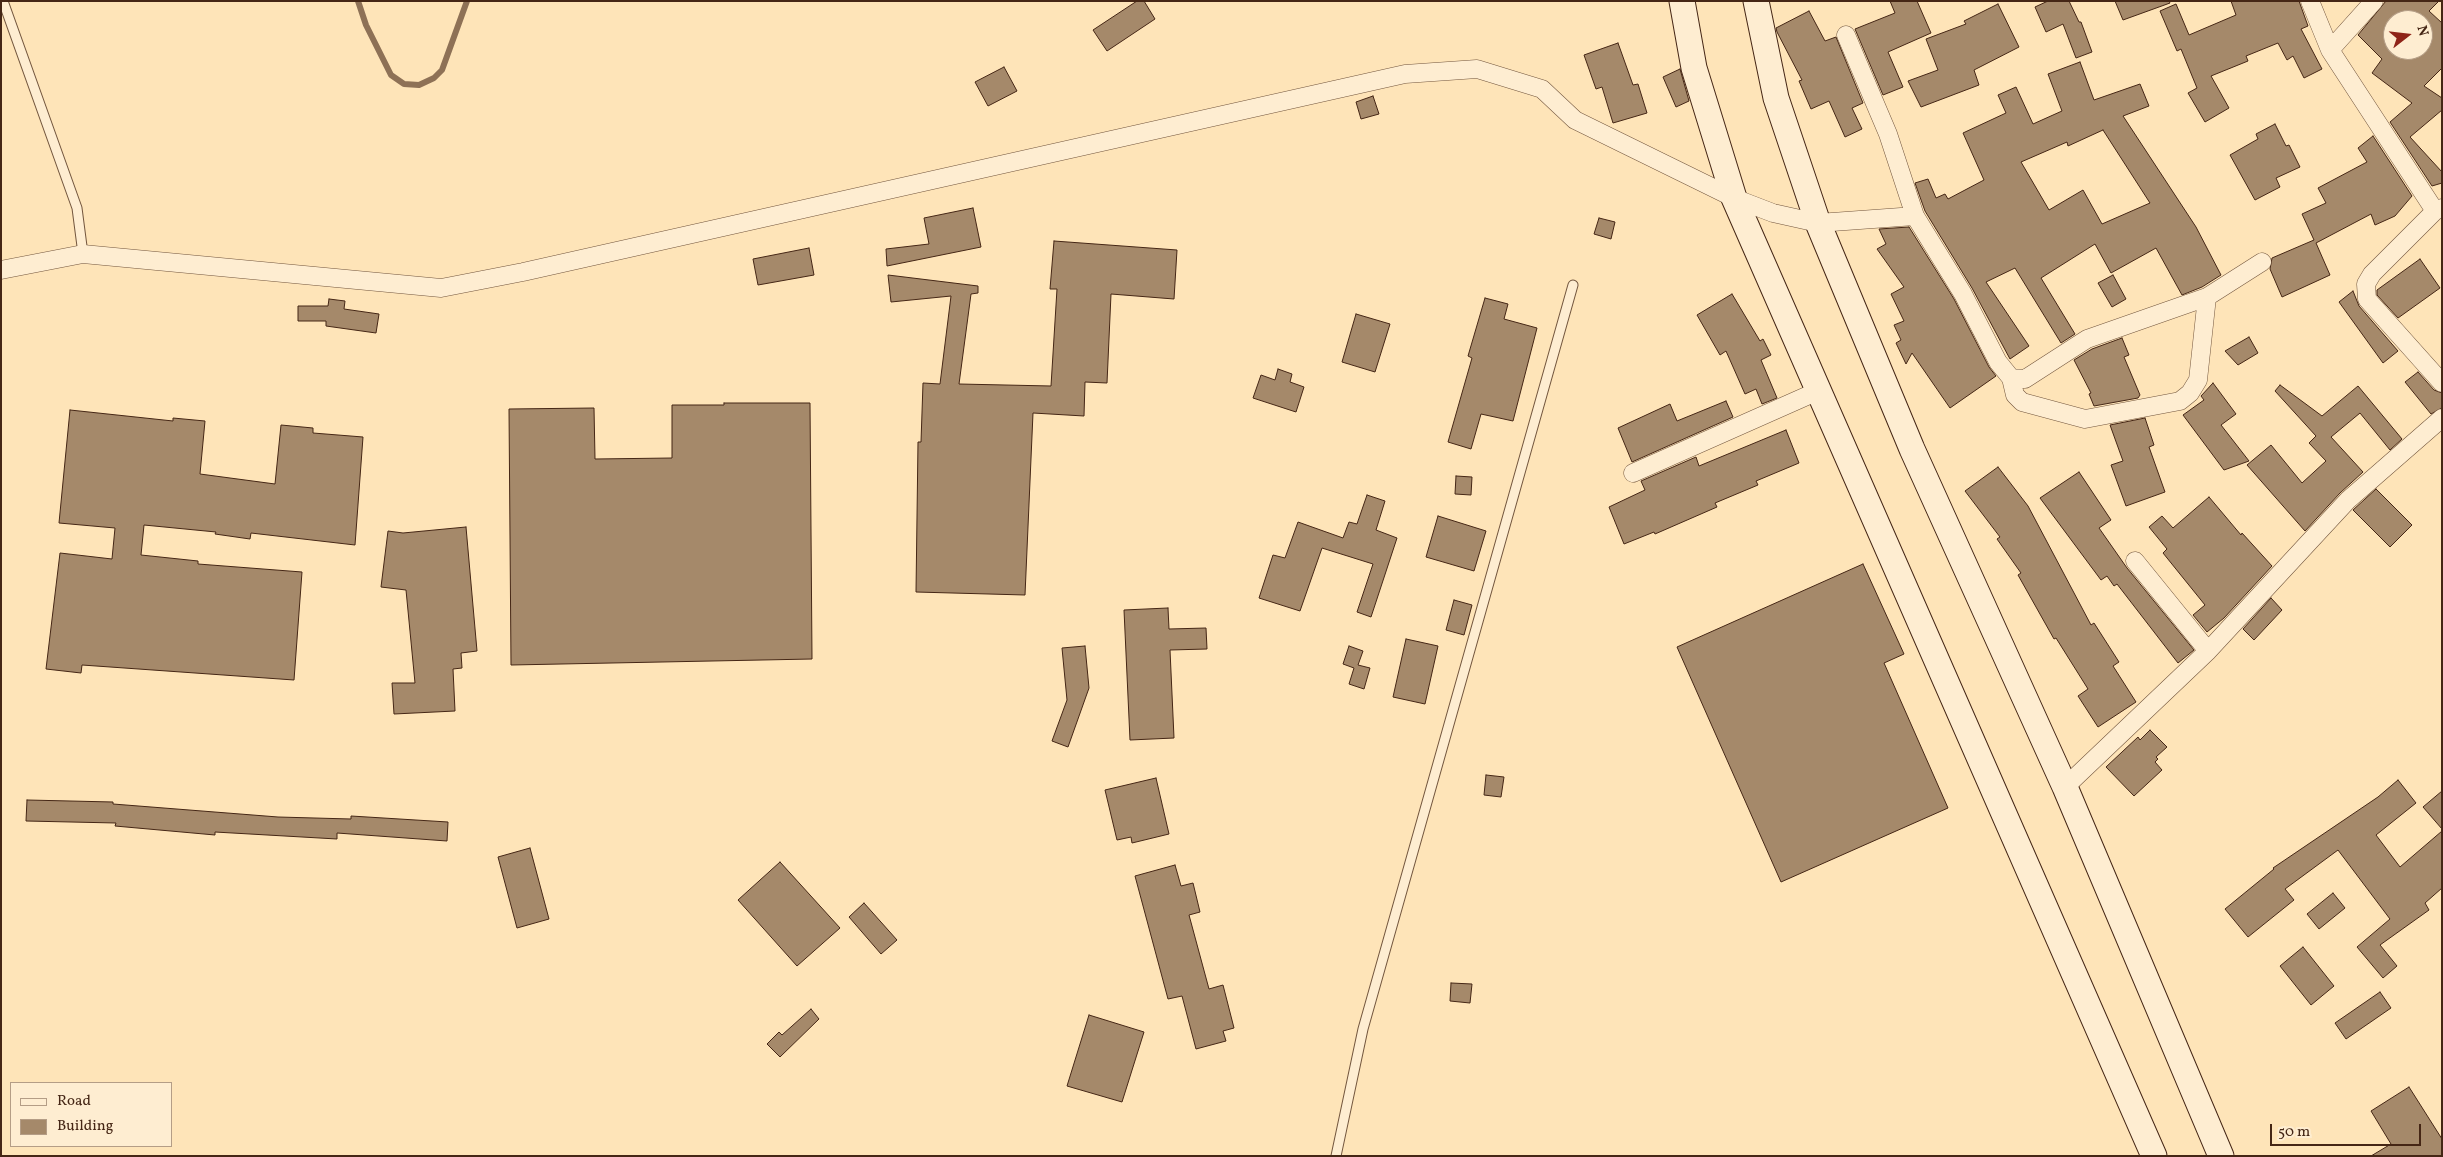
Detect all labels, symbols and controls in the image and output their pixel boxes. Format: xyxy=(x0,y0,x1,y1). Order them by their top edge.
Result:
north arrow xyxy=(2383,10,2433,60)
text: N xyxy=(2411,23,2432,39)
legend xyxy=(10,1082,172,1147)
text: Road xyxy=(57,1091,91,1112)
scale bar xyxy=(2273,1114,2424,1146)
text: Building xyxy=(57,1116,113,1137)
text: 50 m xyxy=(2278,1122,2310,1143)

